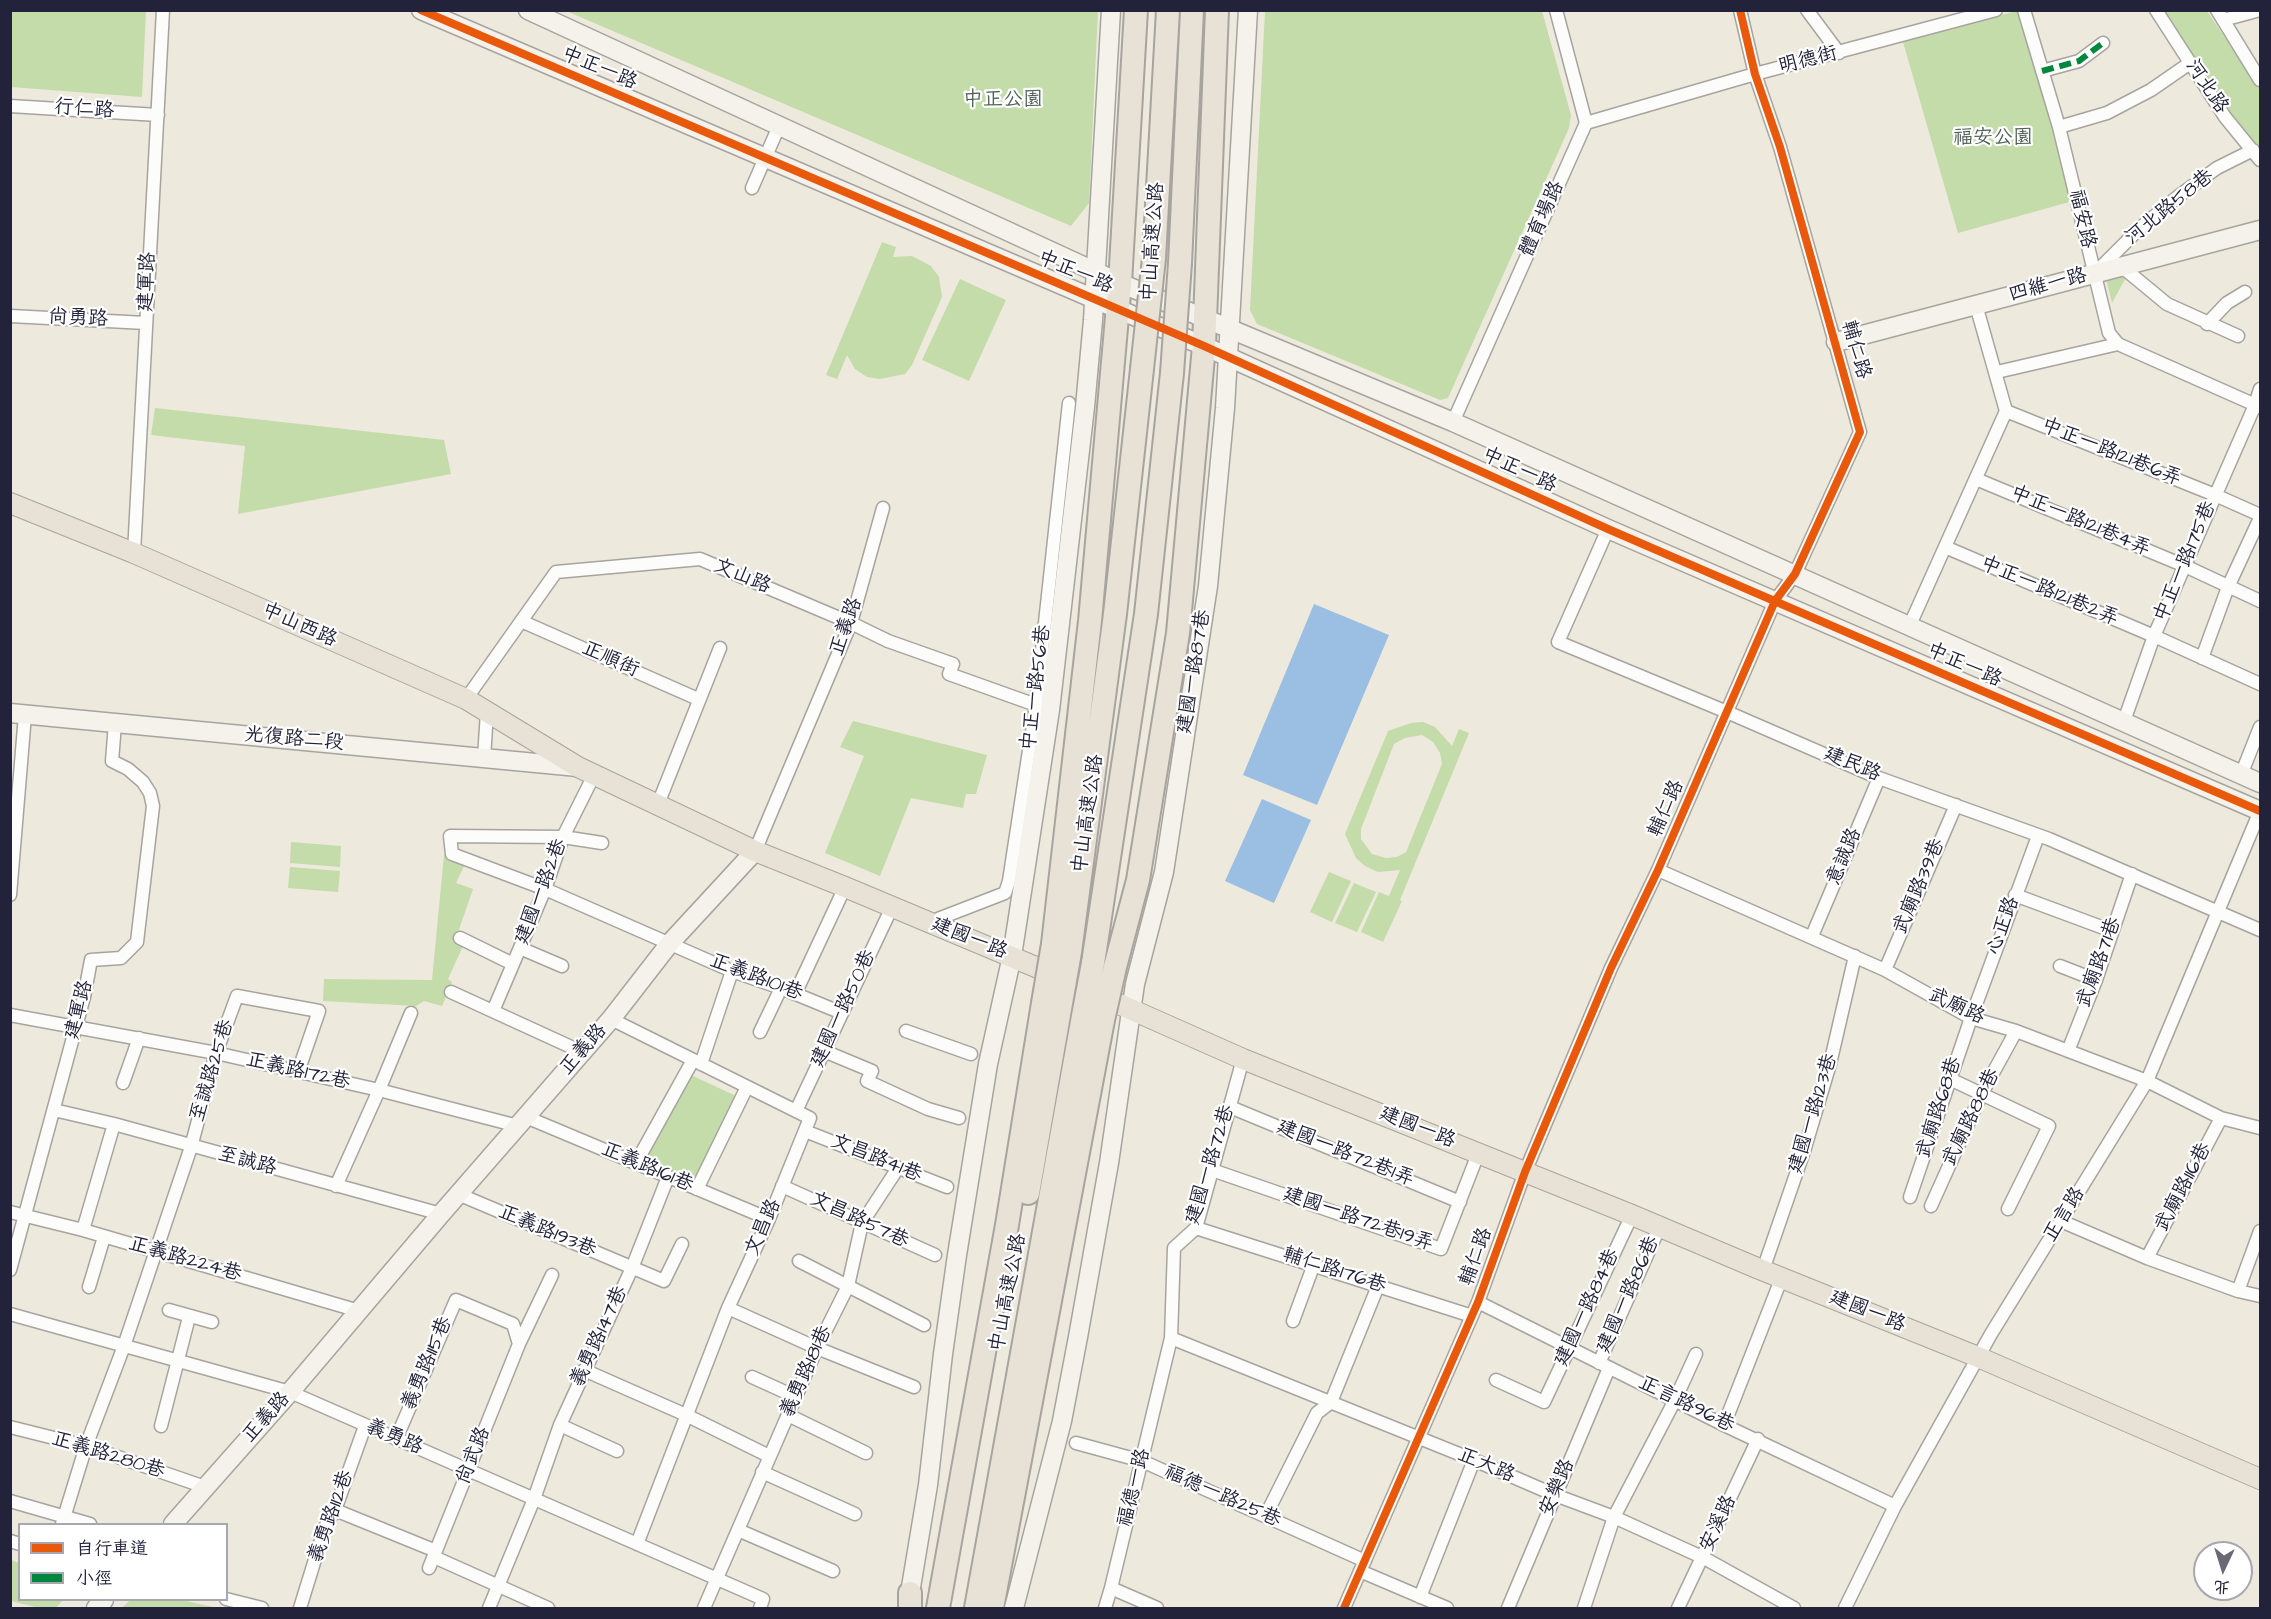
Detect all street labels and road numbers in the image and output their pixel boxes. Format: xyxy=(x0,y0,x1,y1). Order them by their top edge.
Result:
street label: 中正一路 xyxy=(557,42,641,96)
street label: 明德街 xyxy=(1776,42,1840,80)
street label: 河北路 xyxy=(2179,55,2233,119)
street label: 行仁路 xyxy=(53,96,115,124)
street label: 河北路58巷 xyxy=(2121,165,2219,251)
street label: 體育場路 xyxy=(1516,178,1570,260)
street label: 中山高速公路 xyxy=(1138,181,1170,303)
street label: 福安路 xyxy=(2063,187,2099,251)
street label: 中正一路 xyxy=(1033,246,1117,300)
street label: 建軍路 xyxy=(134,251,162,313)
street label: 四維一路 xyxy=(2006,264,2090,308)
street label: 尚勇路 xyxy=(47,305,109,333)
street label: 輔仁路 xyxy=(1835,318,1875,382)
street label: 中正一路121巷6弄 xyxy=(2037,414,2185,492)
street label: 中正一路 xyxy=(1478,443,1560,499)
street label: 中正一路121巷4弄 xyxy=(2006,482,2154,562)
street label: 中正一路175巷 xyxy=(2150,498,2222,626)
street label: 中正一路121巷2弄 xyxy=(1976,552,2122,632)
street label: 文山路 xyxy=(710,554,774,600)
street label: 正義路 xyxy=(825,595,869,659)
street label: 中山西路 xyxy=(258,599,340,653)
street label: 建國一路87巷 xyxy=(1173,608,1217,736)
street label: 中正一路56巷 xyxy=(1017,624,1057,752)
street label: 正順街 xyxy=(578,637,642,683)
street label: 中正一路 xyxy=(1923,639,2005,693)
street label: 光復路二段 xyxy=(243,724,345,756)
street label: 建民路 xyxy=(1820,742,1884,788)
street label: 中山高速公路 xyxy=(1069,753,1109,875)
street label: 輔仁路 xyxy=(1644,777,1690,841)
street label: 意誠路 xyxy=(1822,825,1868,889)
street label: 建國一路2巷 xyxy=(511,836,573,948)
street label: 武廟路39巷 xyxy=(1889,836,1951,938)
street label: 心正路 xyxy=(1982,894,2026,958)
street label: 建國一路 xyxy=(927,913,1011,965)
street label: 武廟路71巷 xyxy=(2073,914,2127,1012)
street label: 建國一路50巷 xyxy=(806,946,882,1072)
street label: 正義路101巷 xyxy=(706,949,806,1007)
street label: 建軍路 xyxy=(61,978,99,1042)
street label: 武廟路 xyxy=(1924,983,1988,1031)
street label: 至誠路25巷 xyxy=(186,1017,240,1125)
street label: 正義路 xyxy=(555,1019,613,1081)
street label: 正義路172巷 xyxy=(244,1048,352,1096)
street label: 建國一路123巷 xyxy=(1784,1051,1844,1177)
street label: 武廟路68巷 xyxy=(1912,1054,1968,1162)
street label: 武廟路88巷 xyxy=(1938,1065,2006,1171)
street label: 建國一路72巷 xyxy=(1181,1102,1241,1228)
street label: 建國一路 xyxy=(1375,1102,1459,1154)
street label: 建國一路72巷1弄 xyxy=(1273,1115,1417,1193)
street label: 文昌路41巷 xyxy=(827,1130,925,1188)
street label: 正義路161巷 xyxy=(597,1138,697,1198)
street label: 武廟路116巷 xyxy=(2150,1139,2218,1237)
street label: 至誠路 xyxy=(215,1143,279,1181)
street label: 建國一路72巷19弄 xyxy=(1280,1183,1436,1257)
street label: 正言路 xyxy=(2039,1183,2091,1247)
street label: 文昌路57巷 xyxy=(806,1188,912,1254)
street label: 文昌路 xyxy=(741,1196,787,1260)
street label: 正義路193巷 xyxy=(494,1201,600,1263)
street label: 輔仁路 xyxy=(1455,1225,1499,1289)
street label: 正義路224巷 xyxy=(126,1232,244,1288)
street label: 中山高速公路 xyxy=(986,1232,1032,1354)
street label: 建國一路86巷 xyxy=(1593,1233,1665,1357)
street label: 輔仁路176巷 xyxy=(1279,1243,1389,1299)
street label: 建國一路84巷 xyxy=(1550,1246,1626,1370)
street label: 義勇路147巷 xyxy=(566,1283,634,1391)
street label: 建國一路 xyxy=(1825,1286,1909,1338)
street label: 義勇路115巷 xyxy=(398,1314,458,1414)
street label: 義勇路181巷 xyxy=(776,1322,838,1422)
street label: 正言路96巷 xyxy=(1634,1371,1738,1439)
street label: 正義路 xyxy=(238,1388,296,1448)
street label: 義勇路 xyxy=(362,1415,426,1461)
street label: 尚武路 xyxy=(452,1424,496,1488)
street label: 正義路280巷 xyxy=(49,1427,167,1485)
street label: 正大路 xyxy=(1454,1443,1518,1489)
street label: 福德一路 xyxy=(1114,1446,1156,1530)
street label: 安樂路 xyxy=(1535,1456,1581,1520)
street label: 福德一路25巷 xyxy=(1160,1460,1284,1534)
street label: 義勇路112巷 xyxy=(304,1468,360,1566)
street label: 安溪路 xyxy=(1695,1492,1743,1556)

